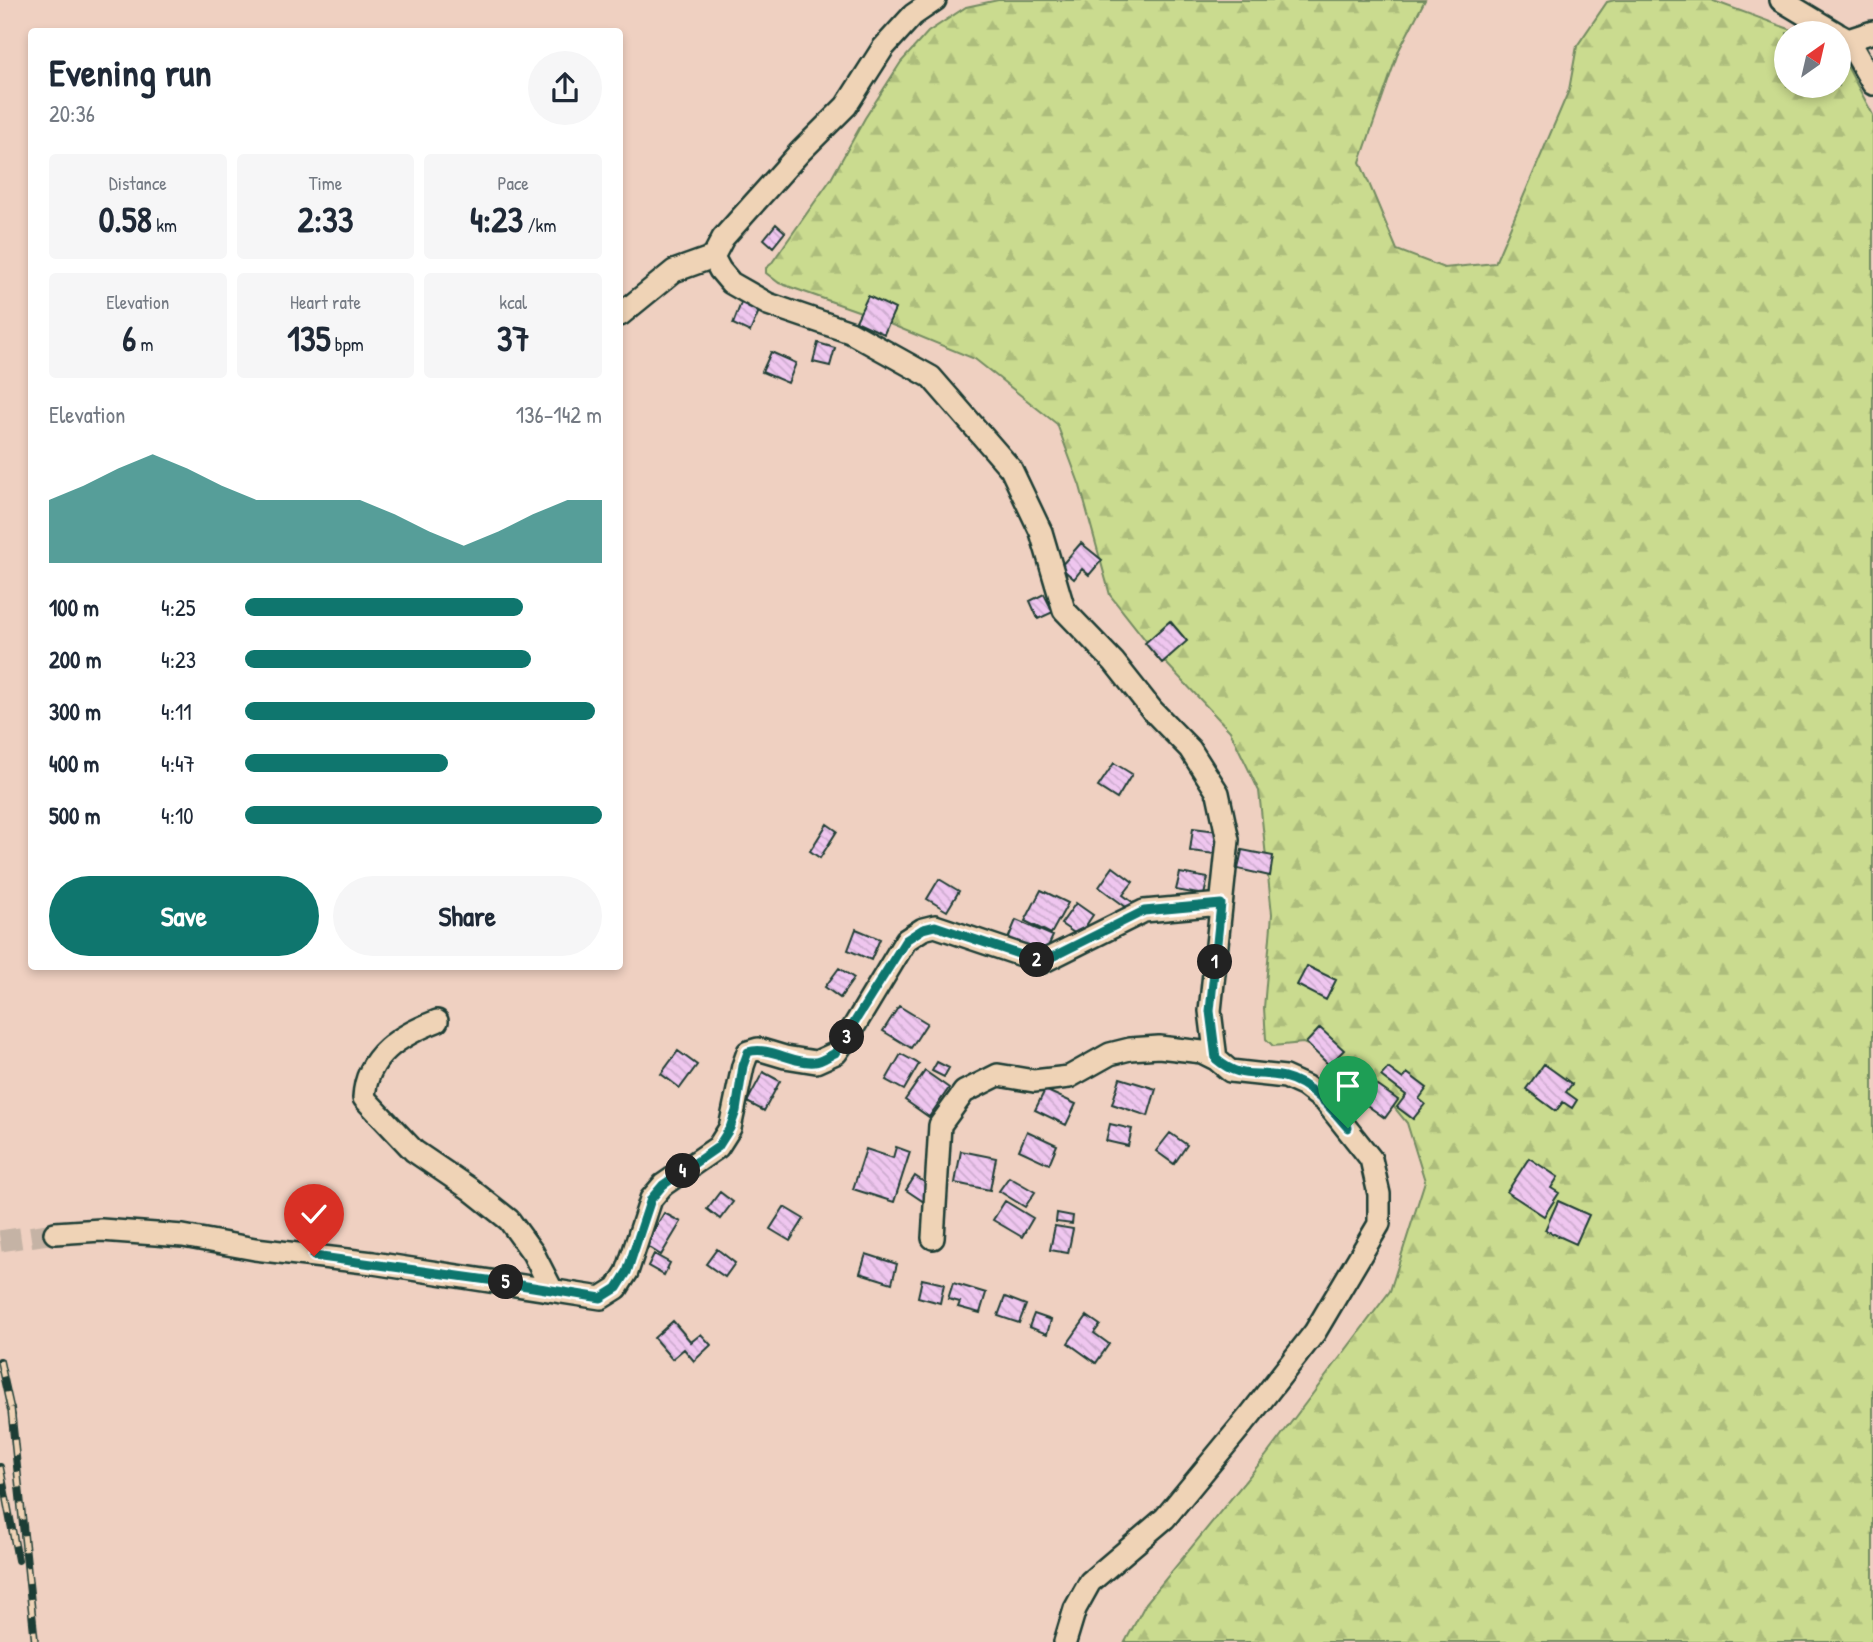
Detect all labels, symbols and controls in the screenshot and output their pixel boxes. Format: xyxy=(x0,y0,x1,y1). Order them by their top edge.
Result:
north arrow xyxy=(1774,21,1852,98)
map controls xyxy=(1774,21,1851,98)
text: Evening run xyxy=(49,46,212,98)
button: share xyxy=(528,51,602,125)
text: 20:36 xyxy=(49,98,95,129)
text: Distance xyxy=(109,170,167,196)
text: Time xyxy=(309,170,342,196)
text: Pace xyxy=(497,170,529,196)
text: 0.58 xyxy=(99,196,152,243)
text: 2:33 xyxy=(298,196,353,243)
text: 4:23 xyxy=(470,196,523,243)
text: km xyxy=(152,212,177,238)
text: /km xyxy=(523,212,556,238)
text: Elevation xyxy=(106,289,169,315)
text: Heart rate xyxy=(290,289,361,315)
text: kcal xyxy=(499,289,527,315)
text: 6 xyxy=(122,315,136,362)
text: 135 xyxy=(287,315,330,362)
text: 37 xyxy=(497,315,530,362)
text: m xyxy=(136,331,153,357)
text: bpm xyxy=(330,331,364,357)
text: Elevation xyxy=(49,399,125,430)
text: 136–142 m xyxy=(516,399,602,430)
text: 100 m xyxy=(49,592,99,623)
text: 4:25 xyxy=(161,592,195,623)
text: 200 m xyxy=(49,644,101,675)
text: 4:23 xyxy=(161,644,196,675)
text: 300 m xyxy=(49,696,101,727)
text: 4:11 xyxy=(161,696,192,727)
text: 400 m xyxy=(49,748,99,779)
text: 4:47 xyxy=(161,748,195,779)
text: 500 m xyxy=(49,800,100,831)
text: 4:10 xyxy=(161,800,194,831)
button: Save xyxy=(49,876,319,956)
button: Share xyxy=(333,876,602,956)
pin: 2 xyxy=(1020,942,1054,978)
pin: 1 xyxy=(1198,944,1232,979)
text: 2 xyxy=(1032,946,1041,972)
text: 1 xyxy=(1211,948,1218,974)
pin: 3 xyxy=(830,1020,864,1054)
text: 3 xyxy=(842,1023,851,1049)
pin xyxy=(1318,1056,1378,1128)
icon: arrive xyxy=(1329,1067,1367,1105)
pin: 4 xyxy=(666,1154,700,1188)
text: 4 xyxy=(679,1157,686,1183)
pin xyxy=(284,1184,344,1256)
icon: check xyxy=(295,1195,333,1233)
pin: 5 xyxy=(489,1264,524,1300)
text: 5 xyxy=(501,1268,510,1294)

